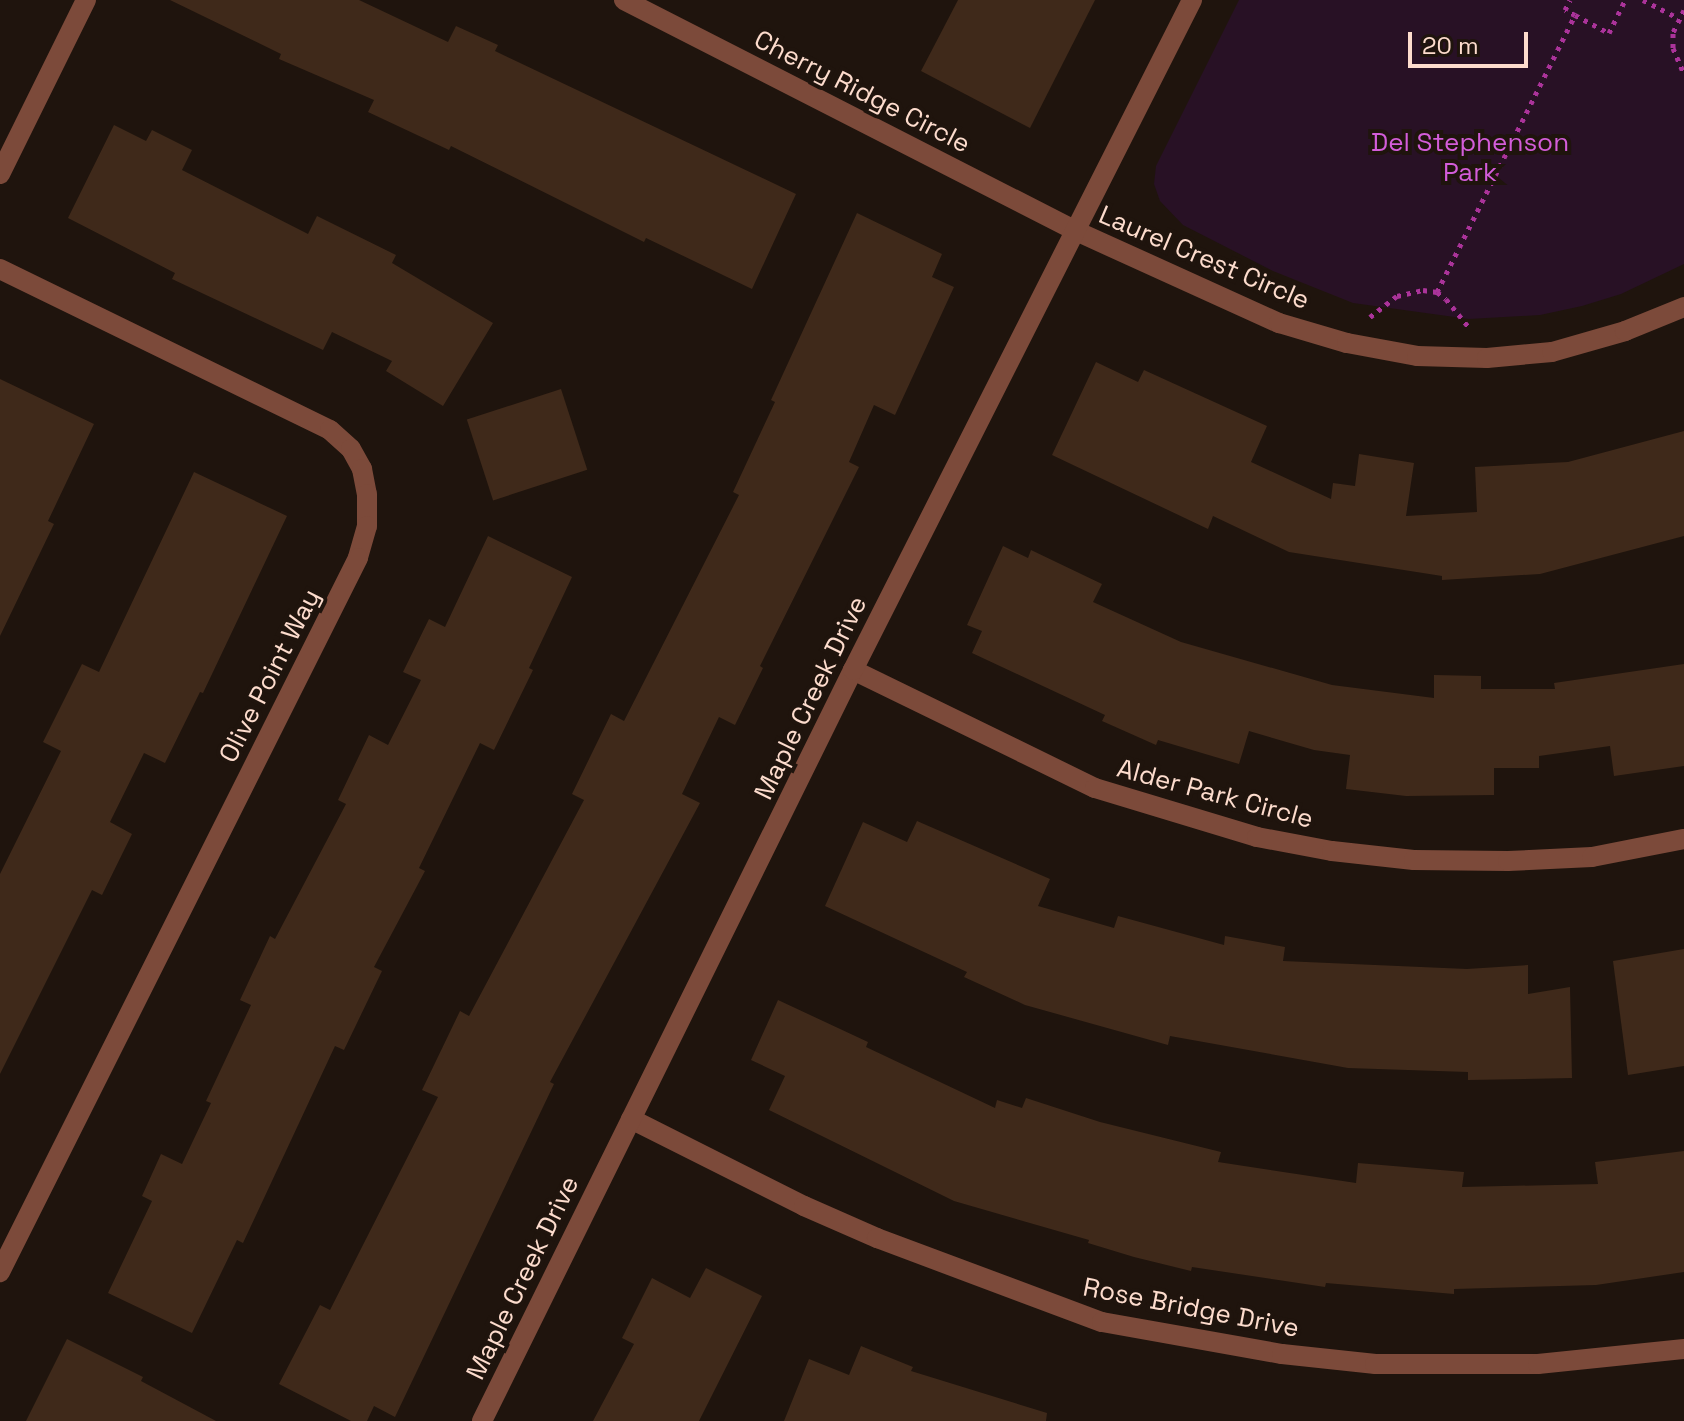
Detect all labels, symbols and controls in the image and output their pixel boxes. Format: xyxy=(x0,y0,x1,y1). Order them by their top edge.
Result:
scale bar xyxy=(1412,16,1532,66)
street label: Cherry Ridge Circle xyxy=(749,24,975,160)
text: 20 m xyxy=(1422,30,1479,61)
park label: Del Stephenson Park xyxy=(1371,127,1569,188)
street label: Laurel Crest Circle xyxy=(1094,200,1314,316)
street label: Olive Point Way xyxy=(213,584,327,768)
street label: Maple Creek Drive xyxy=(748,591,874,805)
street label: Alder Park Circle xyxy=(1113,753,1317,835)
street label: Maple Creek Drive xyxy=(460,1171,586,1385)
street label: Rose Bridge Drive xyxy=(1080,1272,1302,1344)

